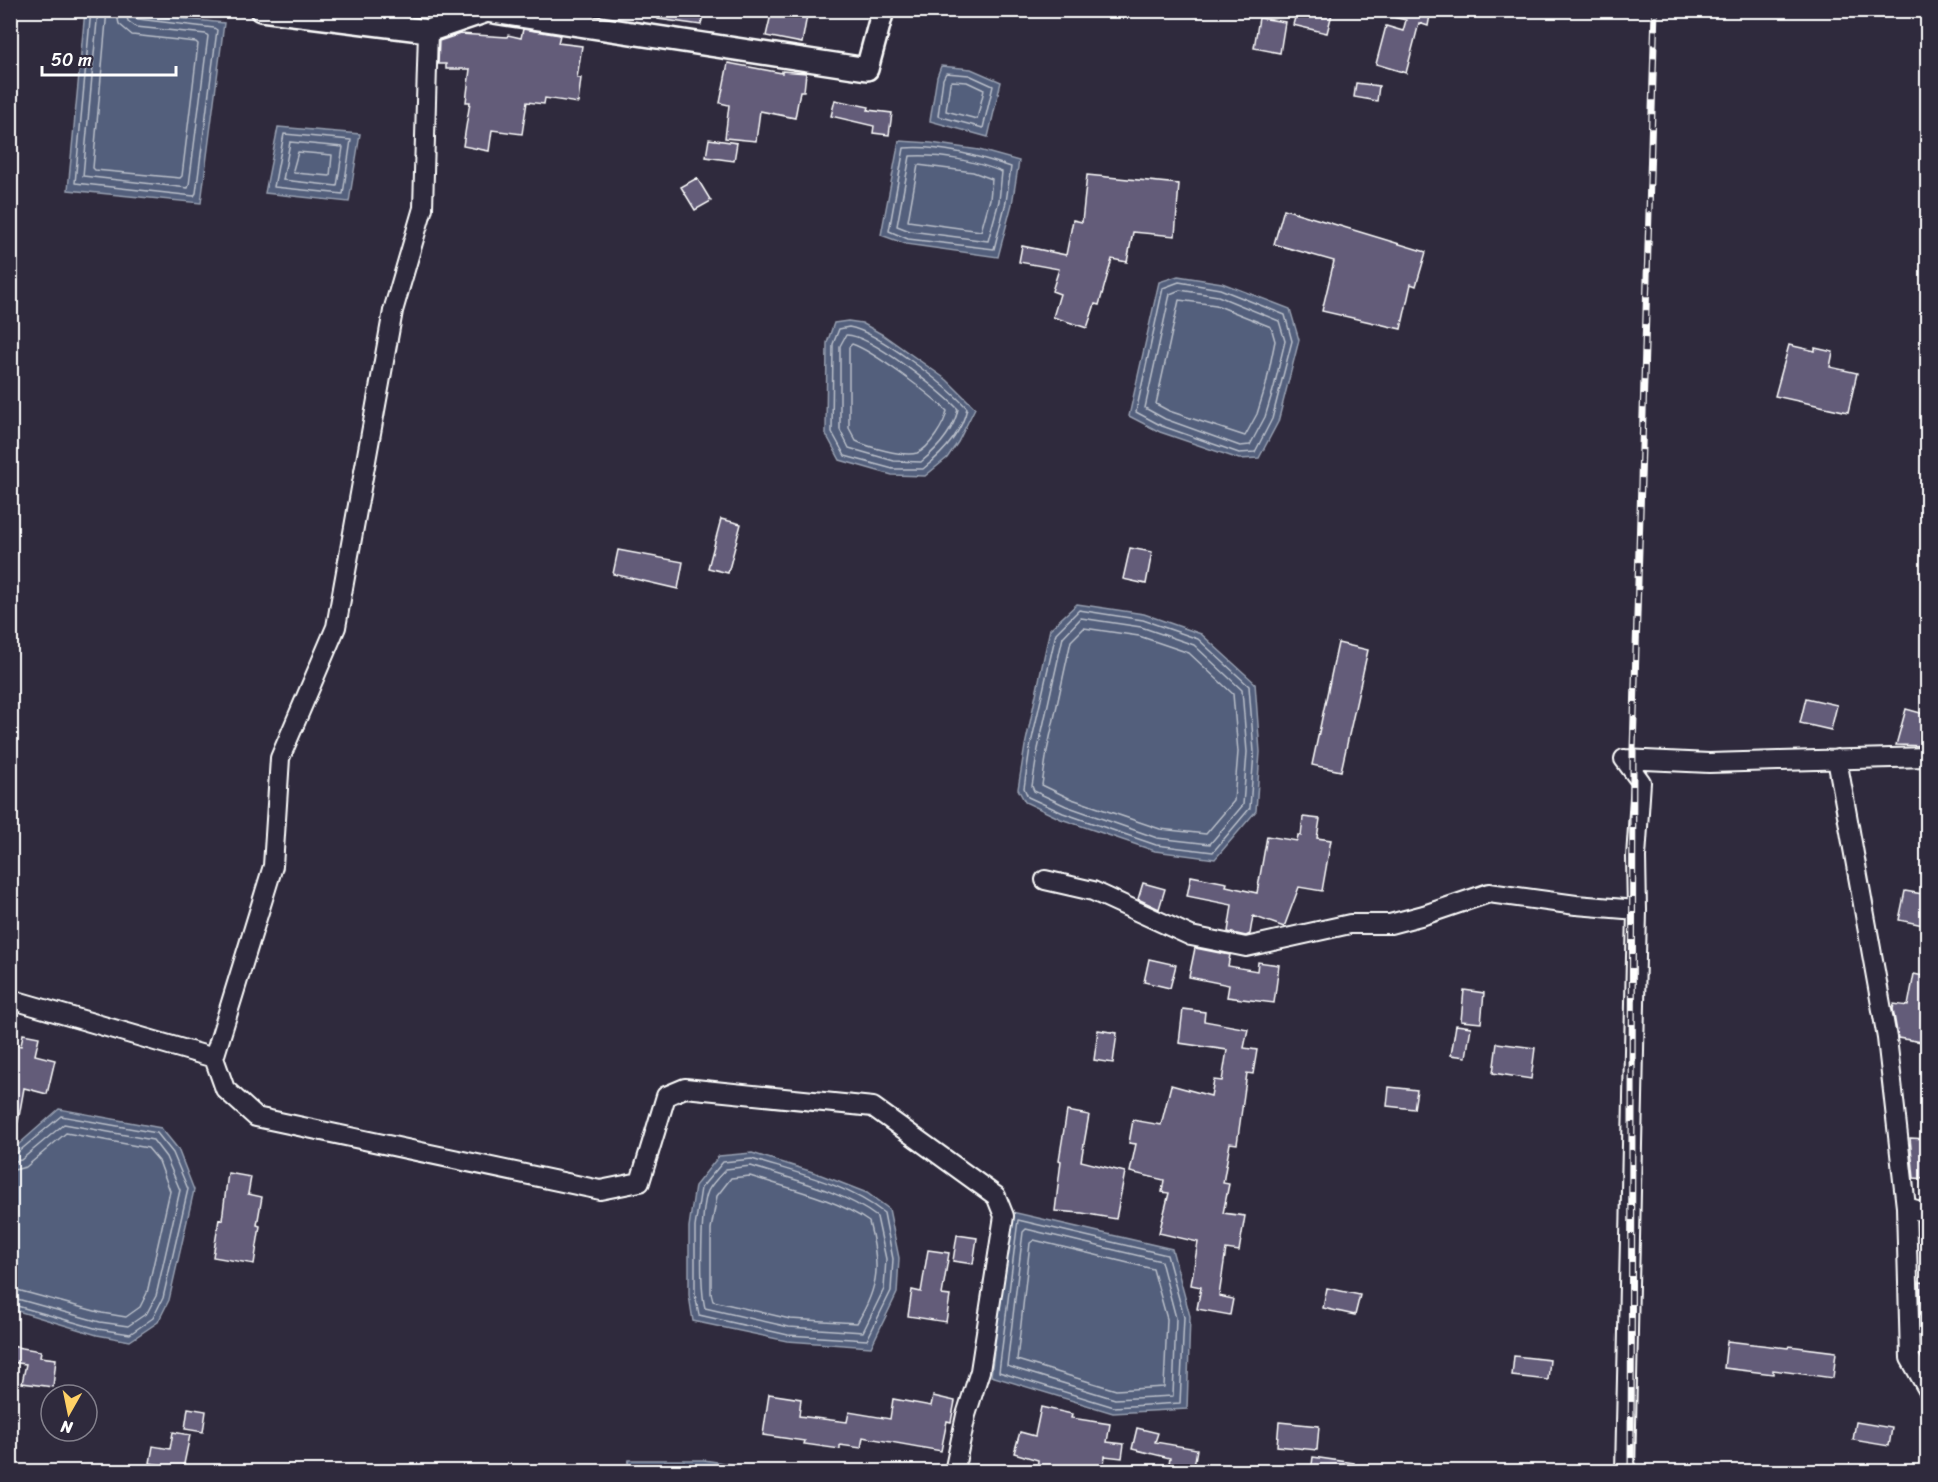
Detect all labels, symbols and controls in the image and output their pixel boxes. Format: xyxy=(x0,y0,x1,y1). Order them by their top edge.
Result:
scale bar xyxy=(42,39,176,77)
text: 50 m xyxy=(51,44,92,76)
north arrow xyxy=(39,1383,99,1443)
text: N xyxy=(58,1412,75,1443)

